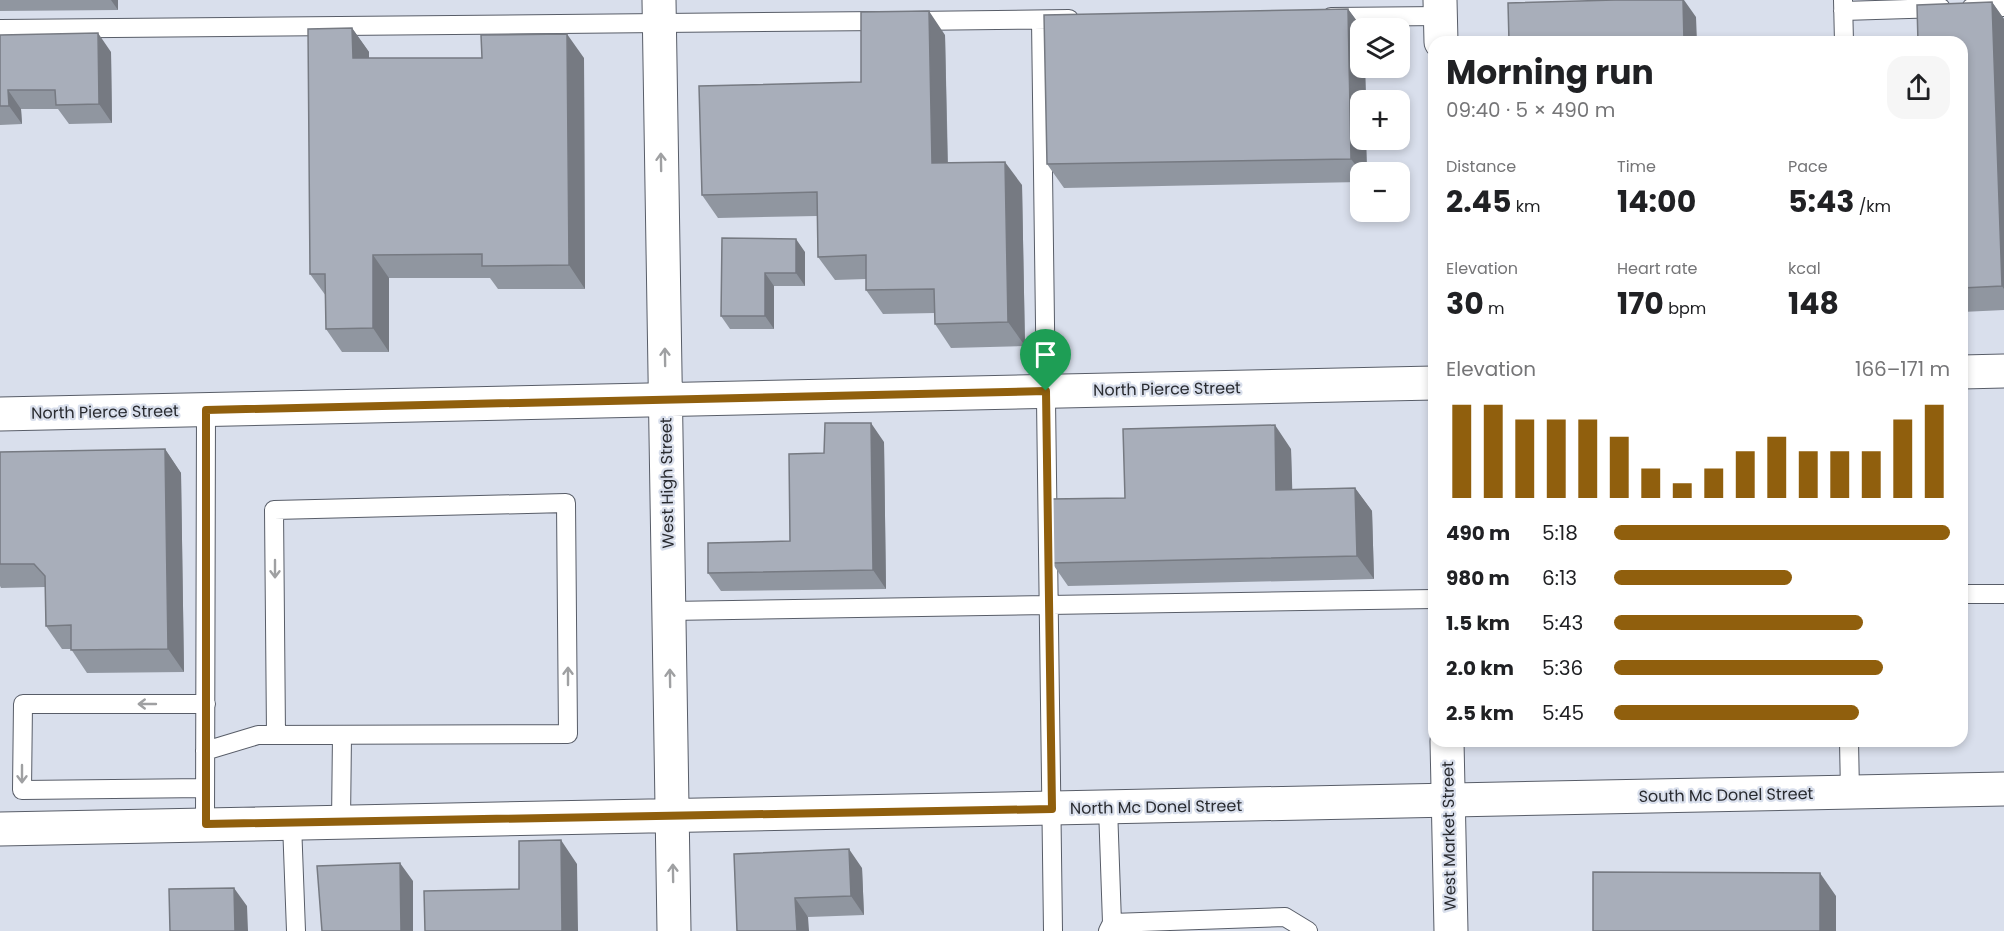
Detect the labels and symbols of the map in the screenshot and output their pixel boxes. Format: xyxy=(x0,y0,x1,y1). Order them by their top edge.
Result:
one-way arrow xyxy=(656,152,667,172)
pin xyxy=(1020,329,1071,391)
one-way arrow xyxy=(659,347,670,367)
street label: North Pierce Street xyxy=(1093,376,1241,402)
street label: North Pierce Street xyxy=(31,399,179,425)
street label: West High Street xyxy=(654,417,680,549)
one-way arrow xyxy=(269,558,281,578)
one-way arrow xyxy=(562,666,574,686)
one-way arrow xyxy=(664,668,676,688)
one-way arrow xyxy=(138,698,158,710)
street label: West Market Street xyxy=(1436,761,1462,911)
one-way arrow xyxy=(17,764,28,784)
street label: South Mc Donel Street xyxy=(1638,782,1814,808)
street label: North Mc Donel Street xyxy=(1070,794,1243,820)
one-way arrow xyxy=(667,863,679,883)

